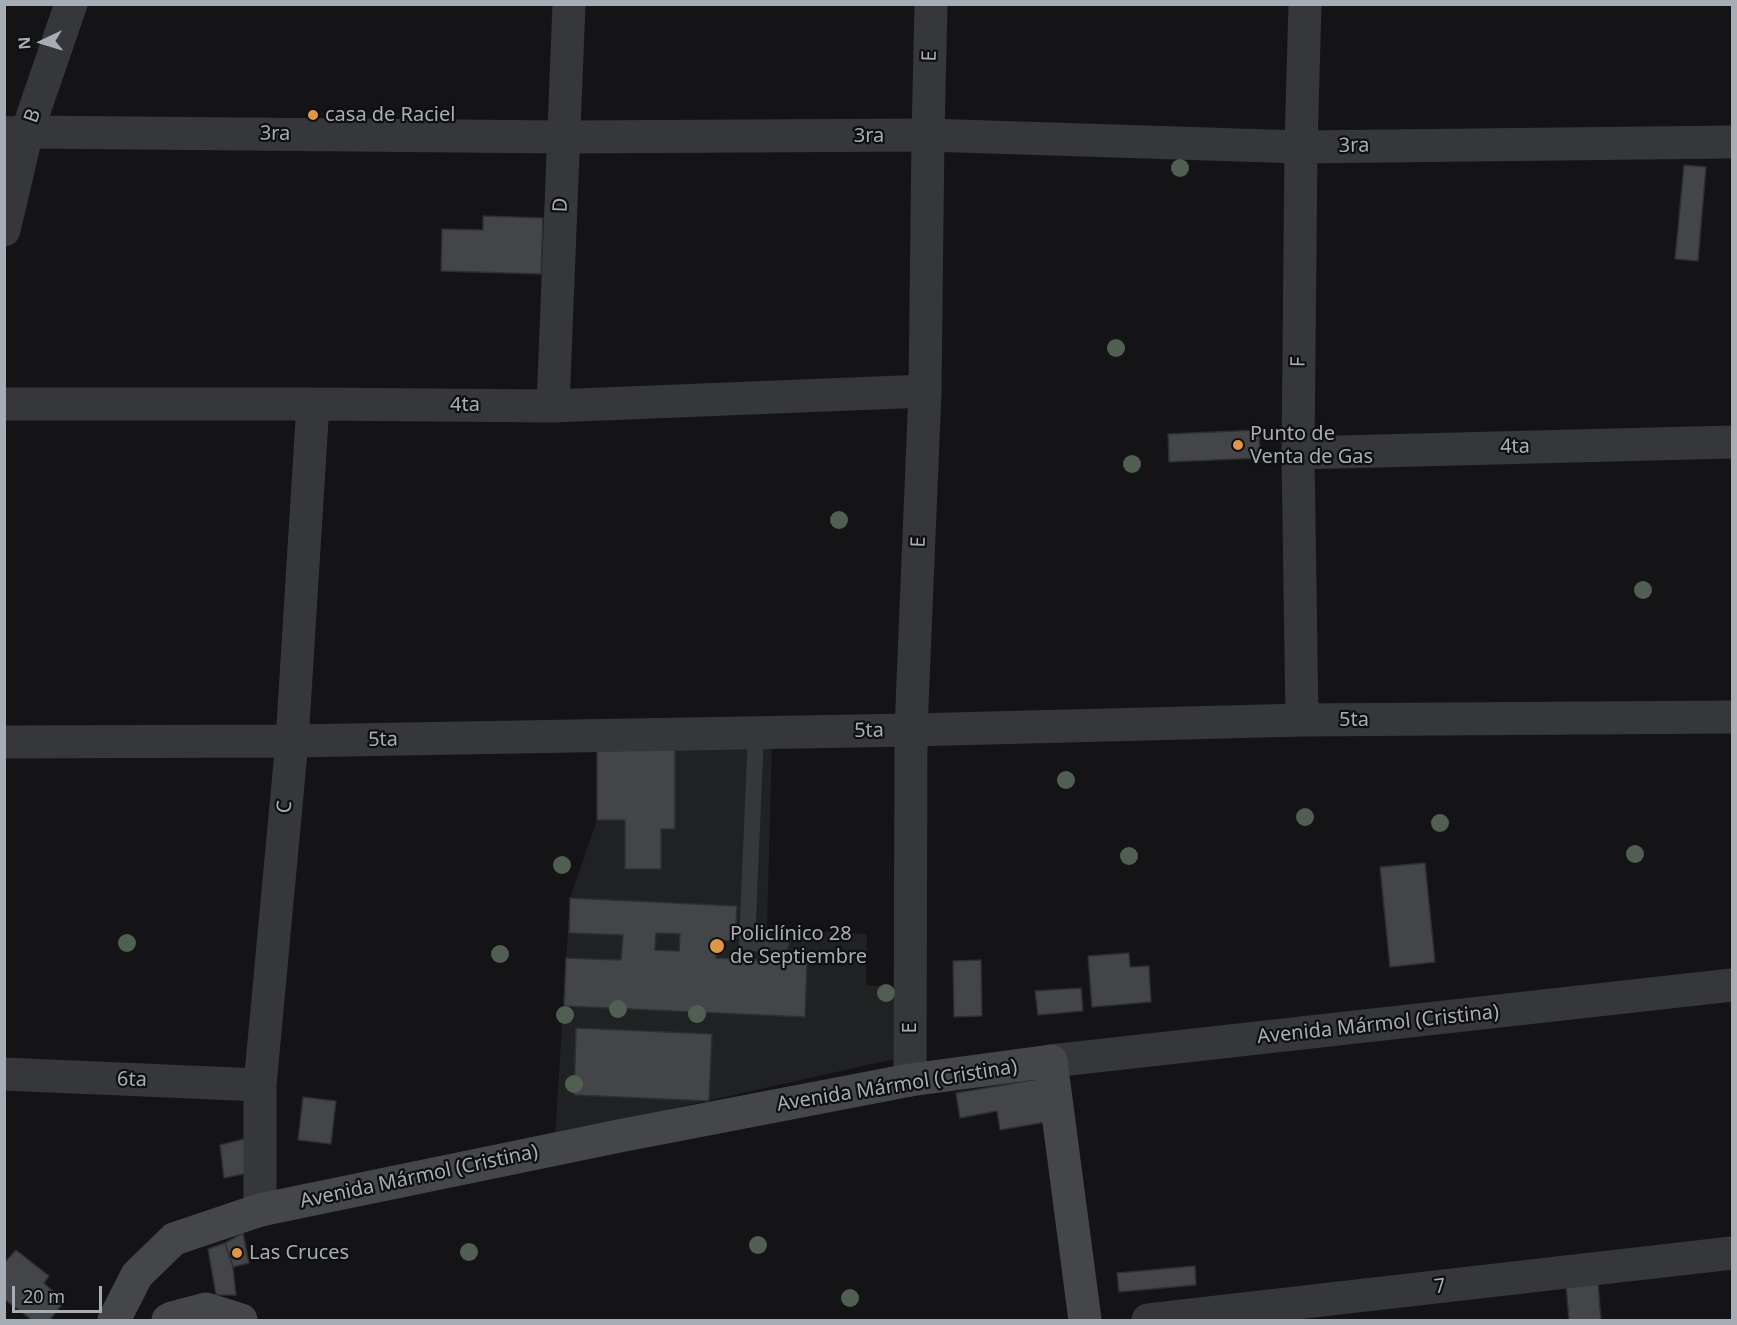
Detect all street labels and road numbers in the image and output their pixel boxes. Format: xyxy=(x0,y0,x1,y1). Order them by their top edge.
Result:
street label: E xyxy=(918,50,942,62)
street label: B xyxy=(20,106,46,126)
street label: 3ra xyxy=(260,122,290,146)
street label: 3ra xyxy=(854,124,884,148)
street label: 3ra xyxy=(1339,134,1369,158)
street label: D xyxy=(549,197,573,213)
street label: F xyxy=(1287,357,1311,367)
street label: 4ta xyxy=(450,393,480,417)
street label: 4ta xyxy=(1500,435,1530,459)
street label: E xyxy=(907,536,931,548)
street label: 5ta xyxy=(1339,708,1369,732)
street label: 5ta xyxy=(854,719,884,743)
street label: 5ta xyxy=(368,728,398,752)
street label: C xyxy=(272,800,298,814)
street label: Avenida Mármol (Cristina) xyxy=(1256,1000,1500,1050)
street label: E xyxy=(898,1022,922,1034)
street label: Avenida Mármol (Cristina) xyxy=(775,1055,1019,1117)
street label: 6ta xyxy=(117,1067,147,1093)
street label: Avenida Mármol (Cristina) xyxy=(298,1140,540,1214)
street label: 7 xyxy=(1433,1274,1447,1300)

